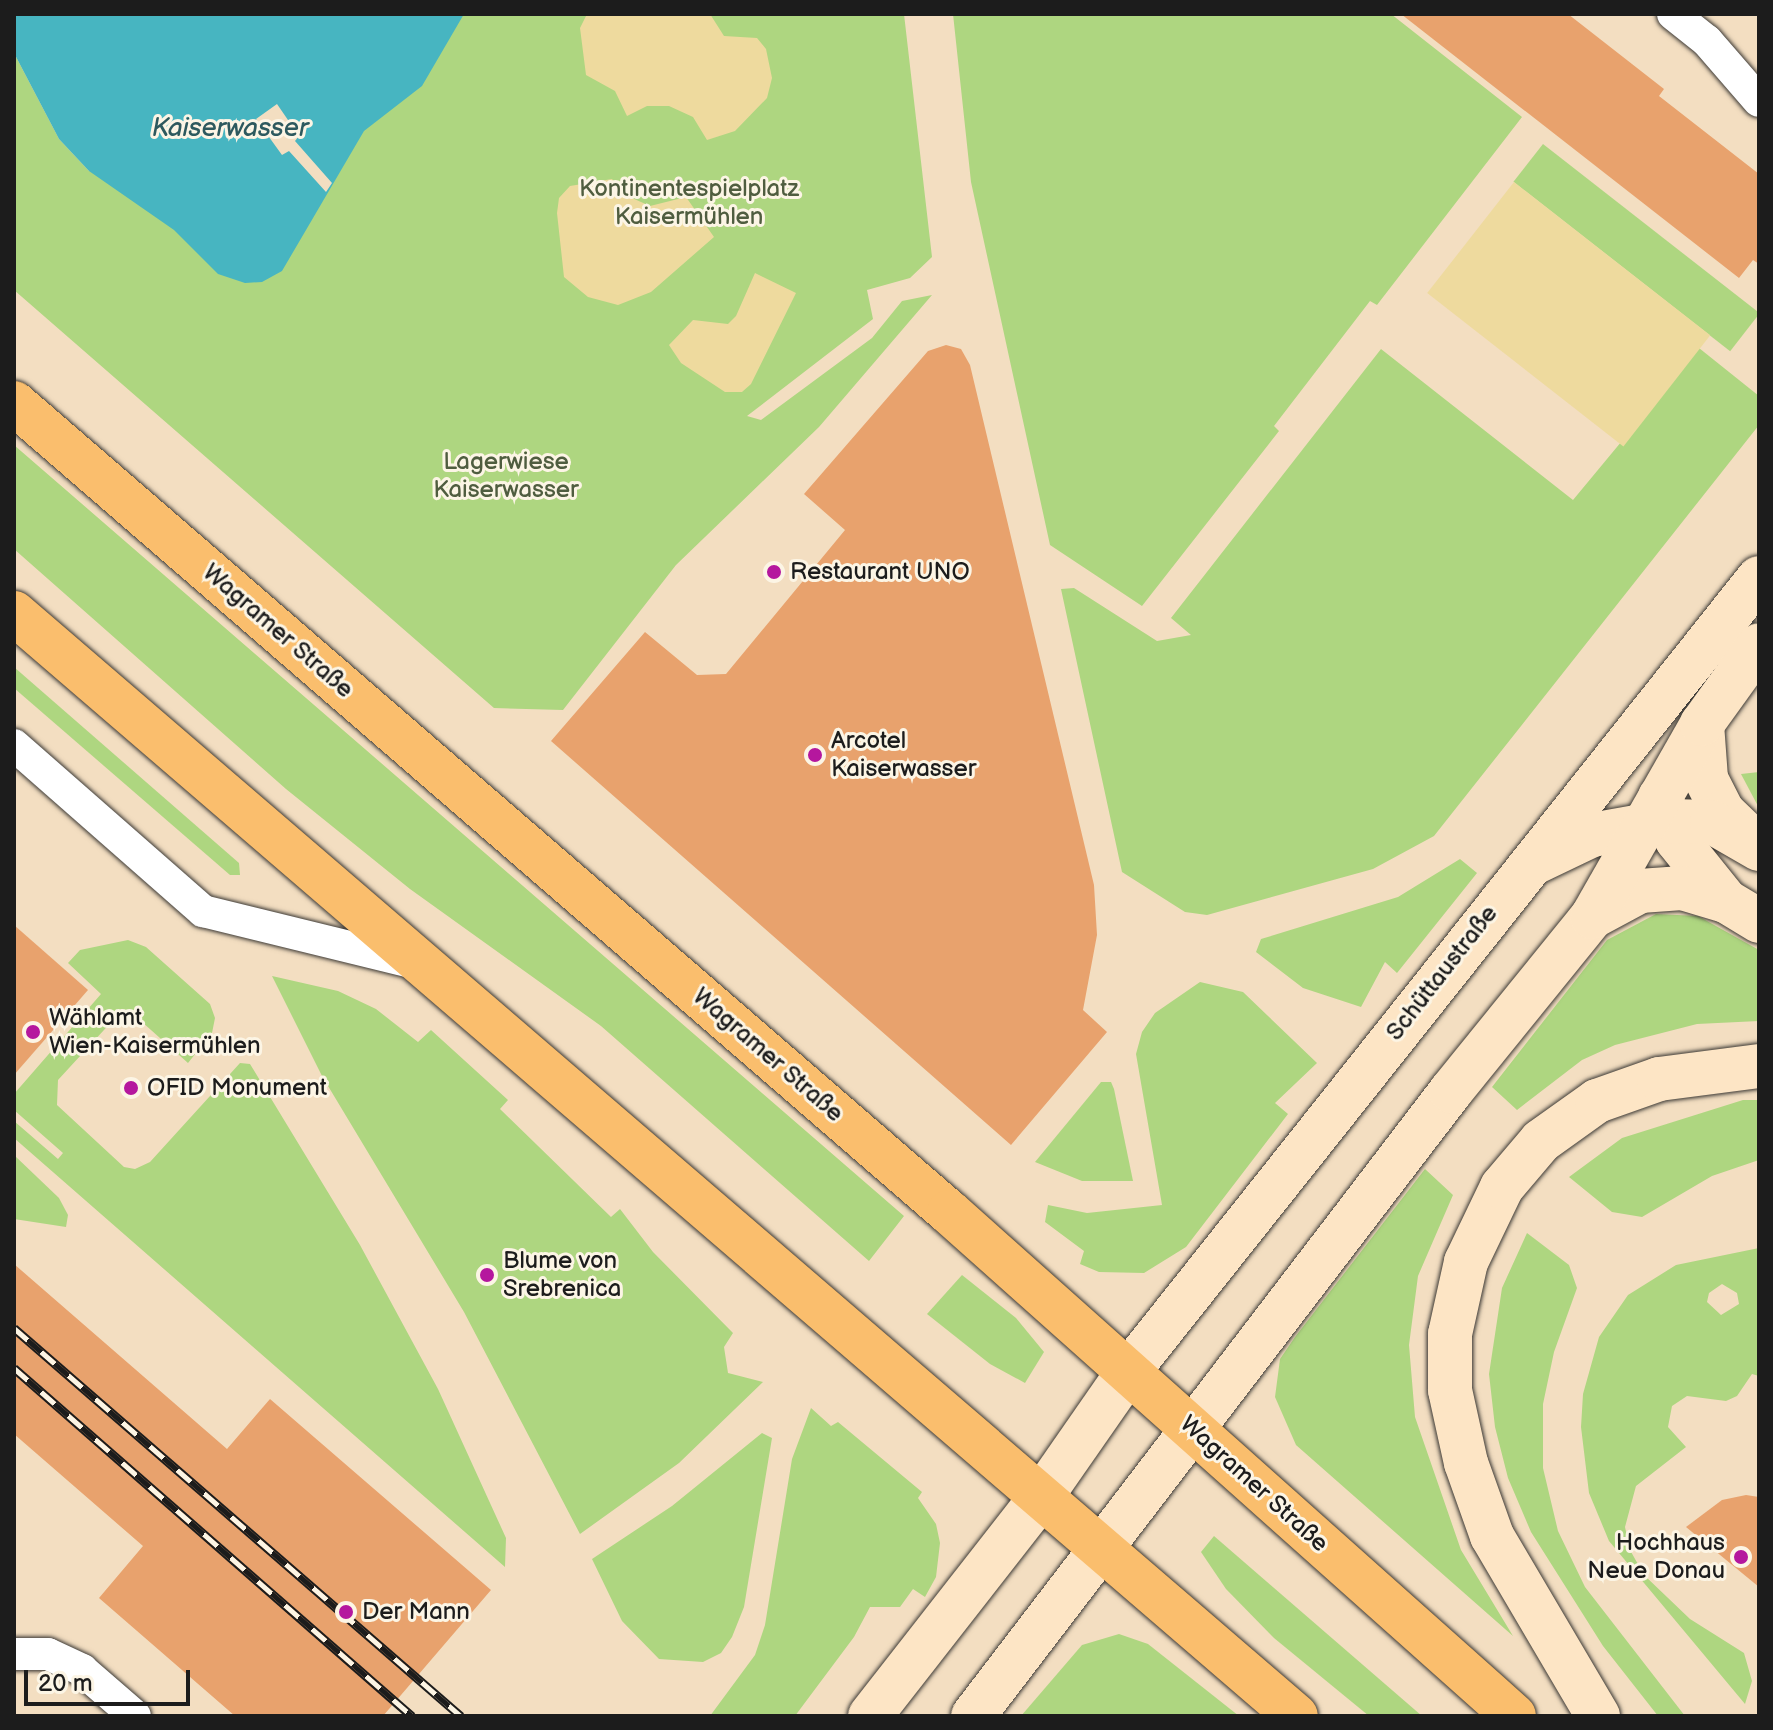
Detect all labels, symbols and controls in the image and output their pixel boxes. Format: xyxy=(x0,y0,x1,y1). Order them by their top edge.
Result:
water label: Kaiserwasser xyxy=(152,113,308,145)
park label: Kontinentespielplatz Kaisermühlen xyxy=(579,175,799,231)
park label: Lagerwiese Kaiserwasser xyxy=(433,448,579,504)
street label: Wagramer Straße xyxy=(197,558,359,704)
place label: Restaurant UNO xyxy=(790,558,970,586)
marker: Restaurant UNO xyxy=(765,563,783,581)
place label: Arcotel Kaiserwasser xyxy=(831,727,976,783)
marker: Arcotel Kaiserwasser xyxy=(806,746,824,764)
street label: Schüttaustraße xyxy=(1380,900,1504,1046)
street label: Wagramer Straße xyxy=(687,982,849,1128)
place label: Wählamt Wien-Kaisermühlen xyxy=(49,1004,261,1060)
marker: Wählamt Wien-Kaisermühlen xyxy=(24,1023,42,1041)
place label: OFID Monument xyxy=(147,1074,327,1102)
marker: OFID Monument xyxy=(122,1079,140,1097)
place label: Blume von Srebrenica xyxy=(503,1247,621,1303)
marker: Blume von Srebrenica xyxy=(478,1266,496,1284)
street label: Wagramer Straße xyxy=(1174,1410,1334,1558)
place label: Hochhaus Neue Donau xyxy=(1587,1529,1725,1585)
marker: Hochhaus Neue Donau xyxy=(1732,1548,1750,1566)
place label: Der Mann xyxy=(362,1598,470,1626)
marker: Der Mann xyxy=(337,1603,355,1621)
scale bar xyxy=(28,1654,194,1704)
text: 20 m xyxy=(38,1669,93,1698)

